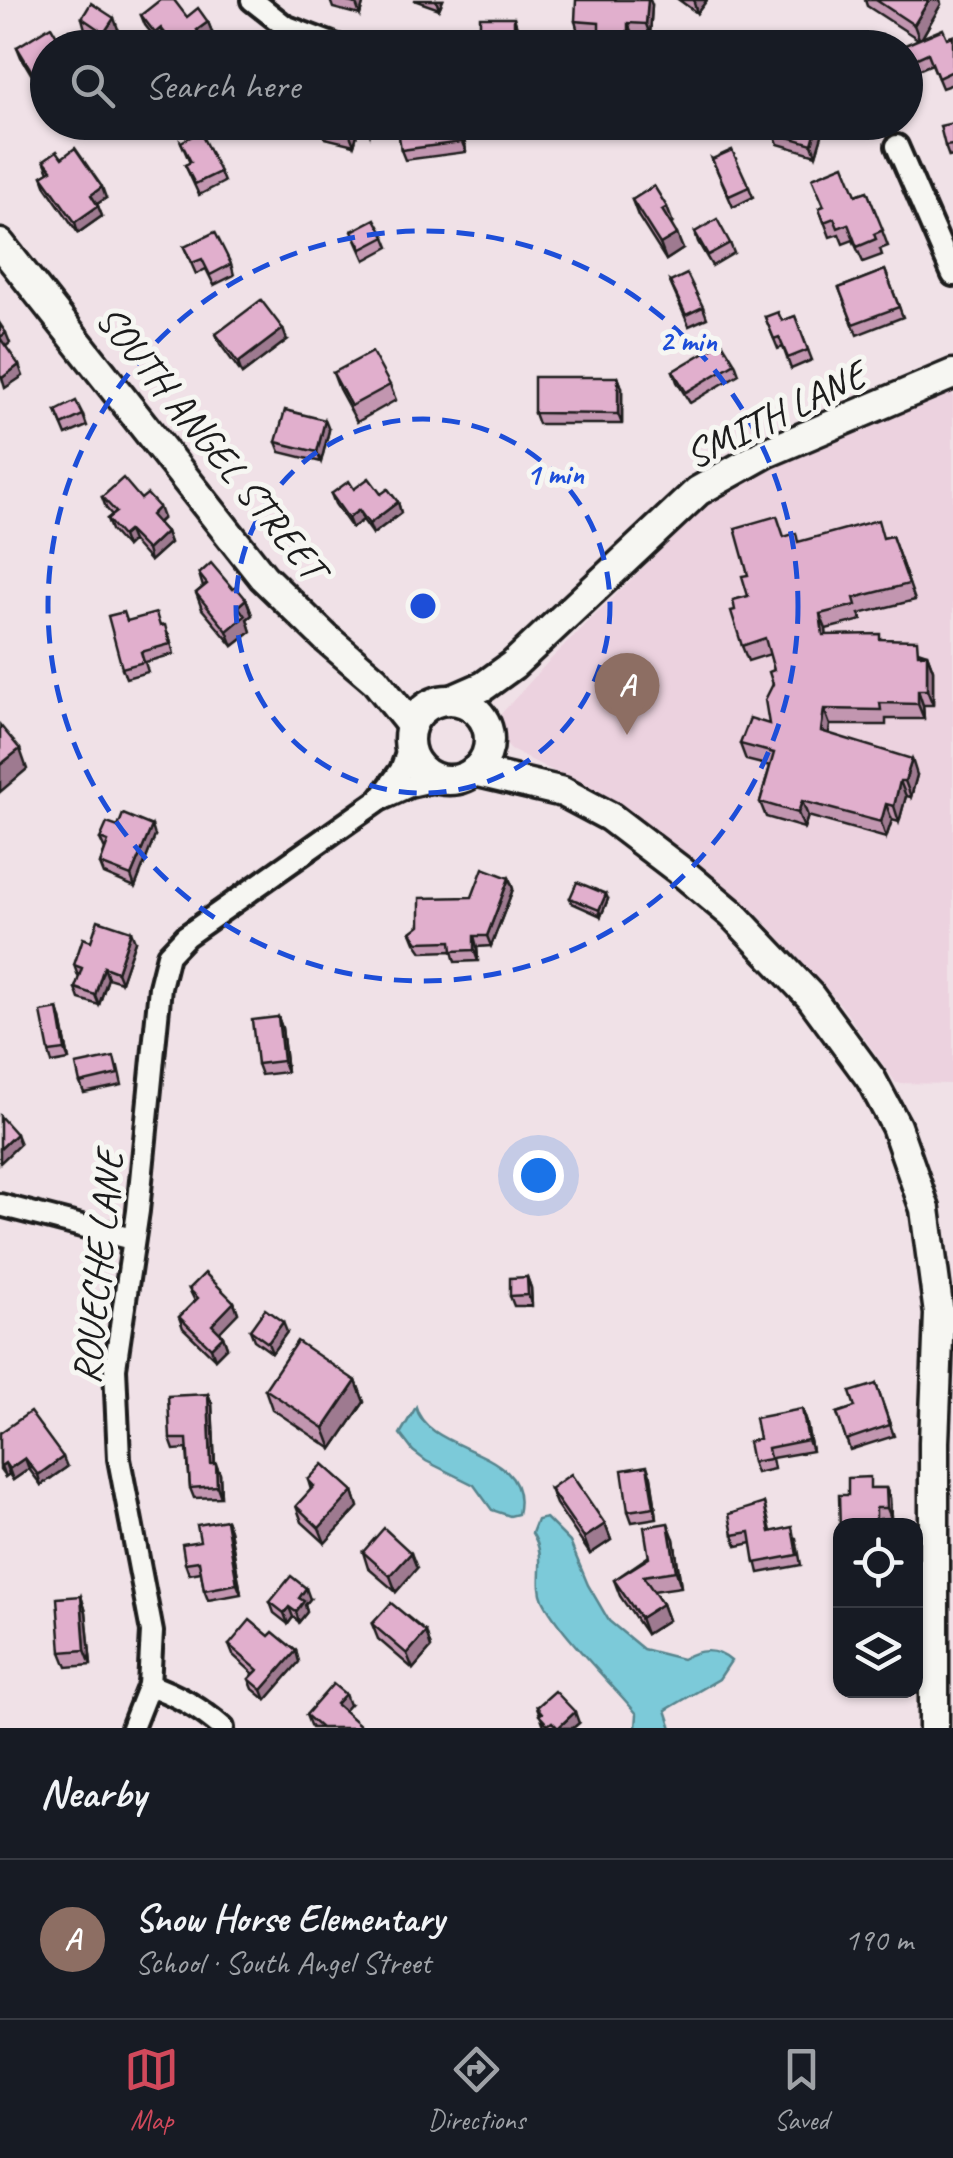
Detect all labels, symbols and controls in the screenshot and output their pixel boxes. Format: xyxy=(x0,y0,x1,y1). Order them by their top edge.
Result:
search box xyxy=(30,30,923,140)
icon: search xyxy=(65,58,120,113)
text: Search here xyxy=(145,62,300,109)
street label: SOUTH ANGEL STREET xyxy=(85,295,342,596)
text: 2 min xyxy=(659,322,718,360)
street label: SMITH LANE xyxy=(677,348,878,480)
text: 1 min xyxy=(526,455,585,493)
centre of rings xyxy=(405,588,441,624)
pin: A xyxy=(594,652,660,735)
street label: ROUECHE LANE xyxy=(61,1143,136,1386)
your location xyxy=(513,1150,564,1201)
map controls xyxy=(833,1518,923,1698)
button: locate xyxy=(833,1518,923,1608)
button: layers xyxy=(833,1608,923,1698)
text: Nearby xyxy=(40,1767,146,1820)
text: Snow Horse Elementary xyxy=(135,1895,444,1942)
text: A xyxy=(64,1919,81,1960)
text: 190 m xyxy=(844,1919,913,1960)
text: School · South Angel Street xyxy=(135,1942,431,1983)
tab: Map xyxy=(124,2042,179,2137)
tab: Directions xyxy=(428,2042,525,2137)
tab: Saved xyxy=(774,2042,829,2137)

